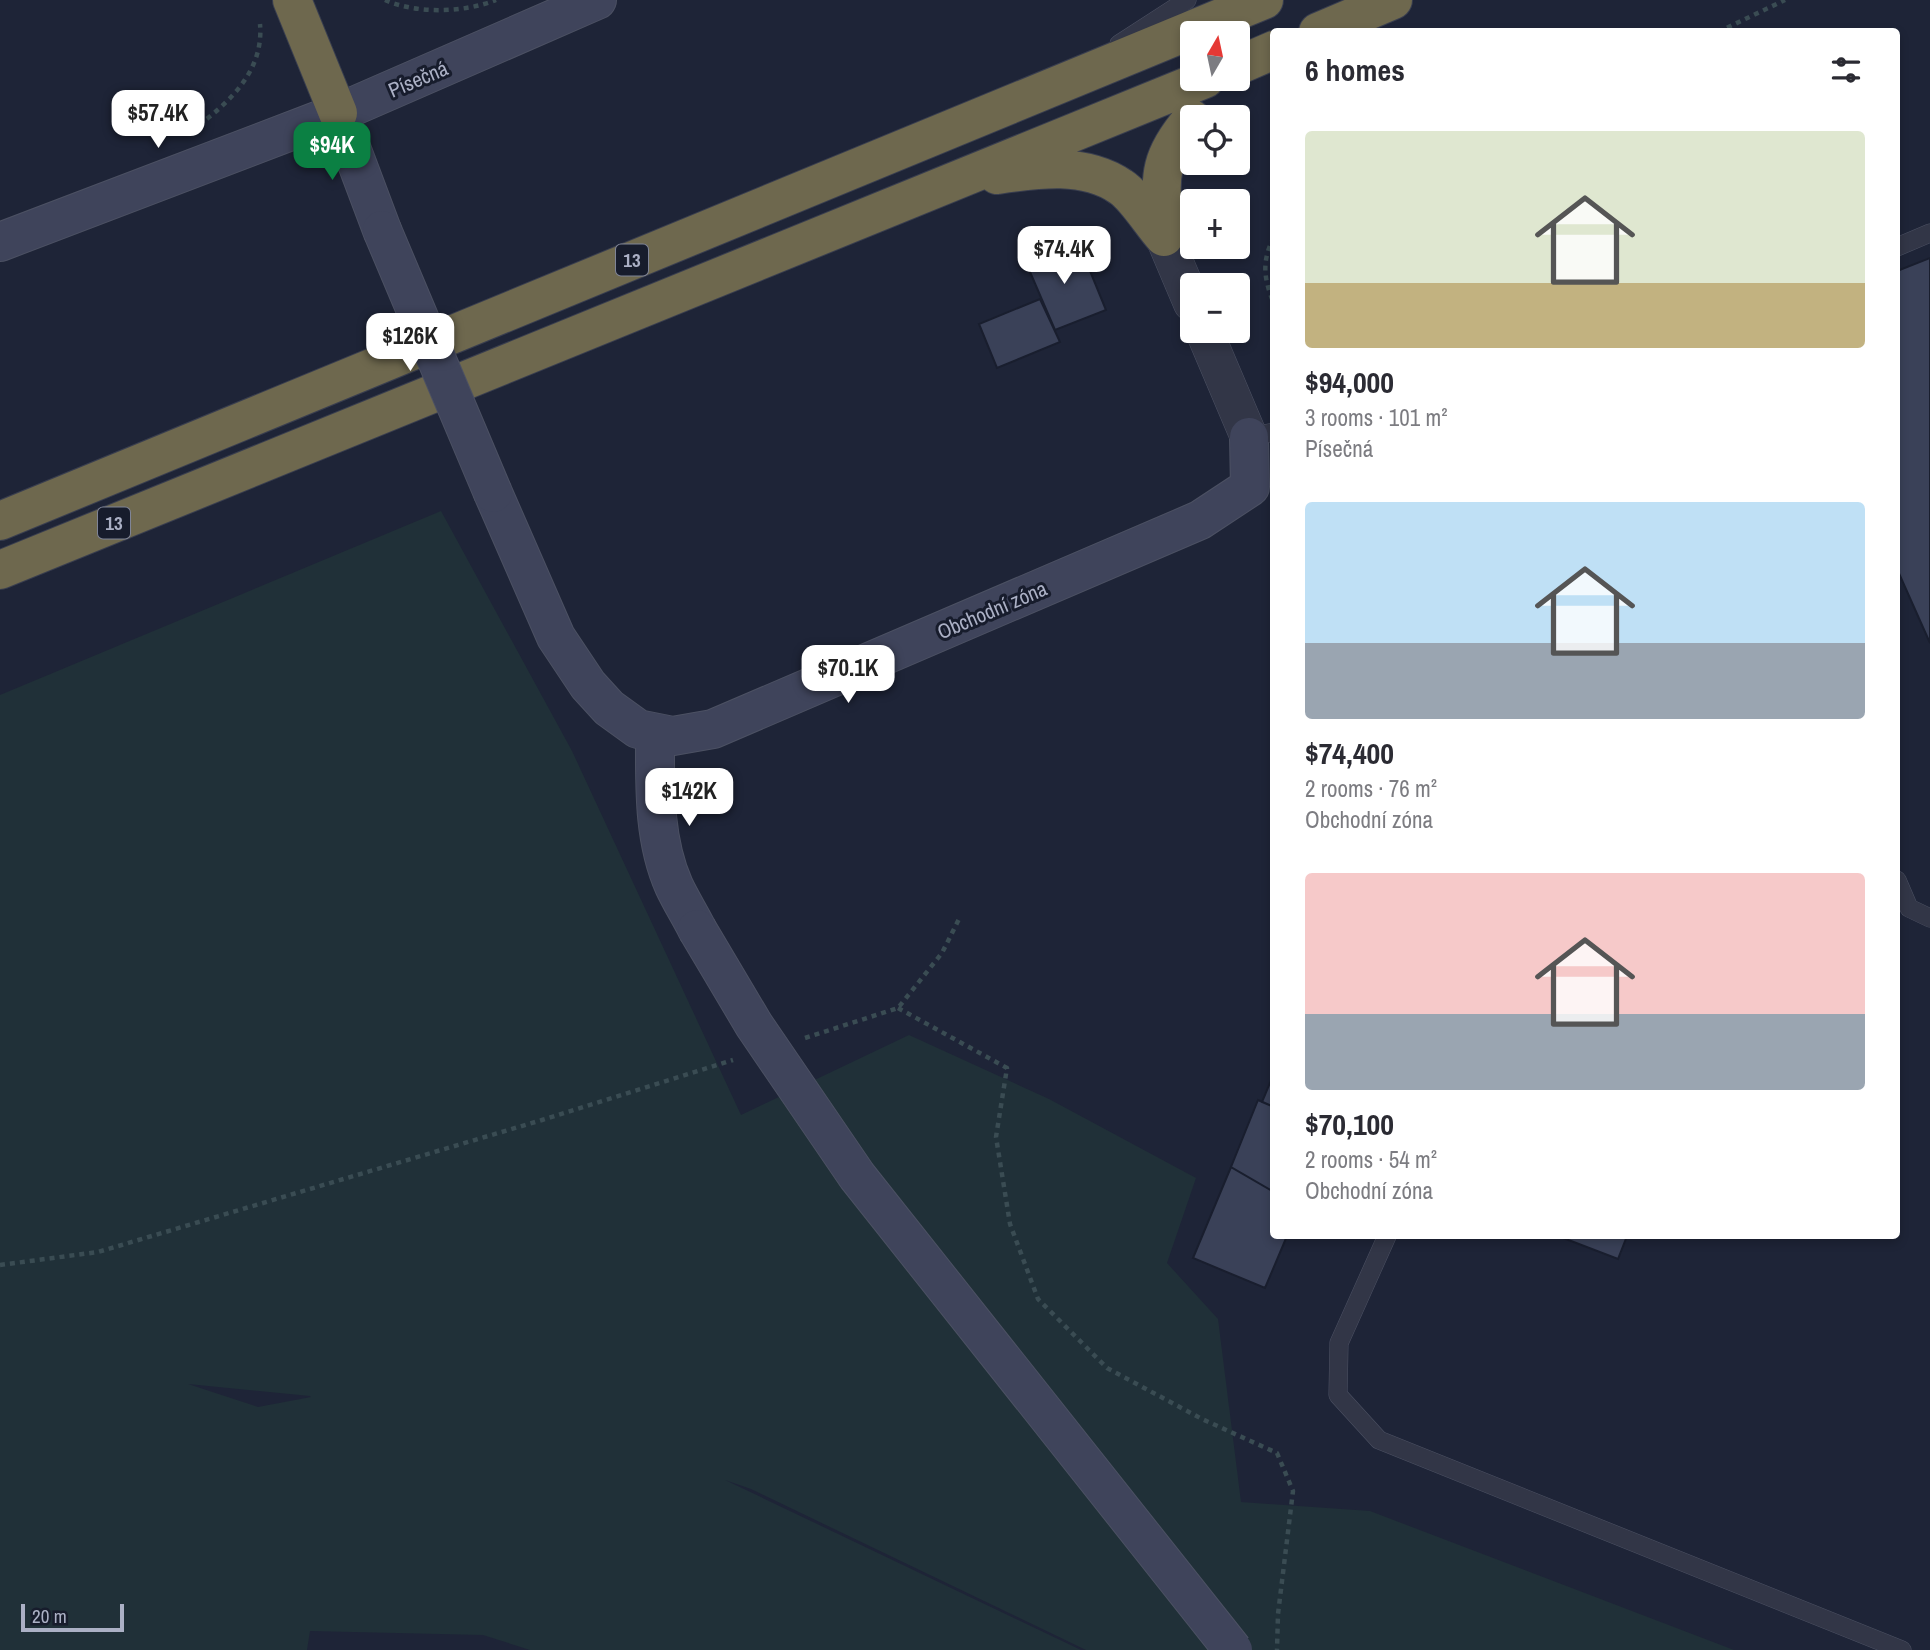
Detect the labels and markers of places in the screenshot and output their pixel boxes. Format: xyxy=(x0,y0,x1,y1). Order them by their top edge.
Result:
pin: $57.4K xyxy=(101,90,215,150)
pin: $94K xyxy=(291,122,373,182)
pin: $74.4K xyxy=(1007,226,1121,286)
pin: $126K xyxy=(361,314,459,373)
pin: $70.1K xyxy=(791,646,905,705)
pin: $142K xyxy=(640,768,738,828)

